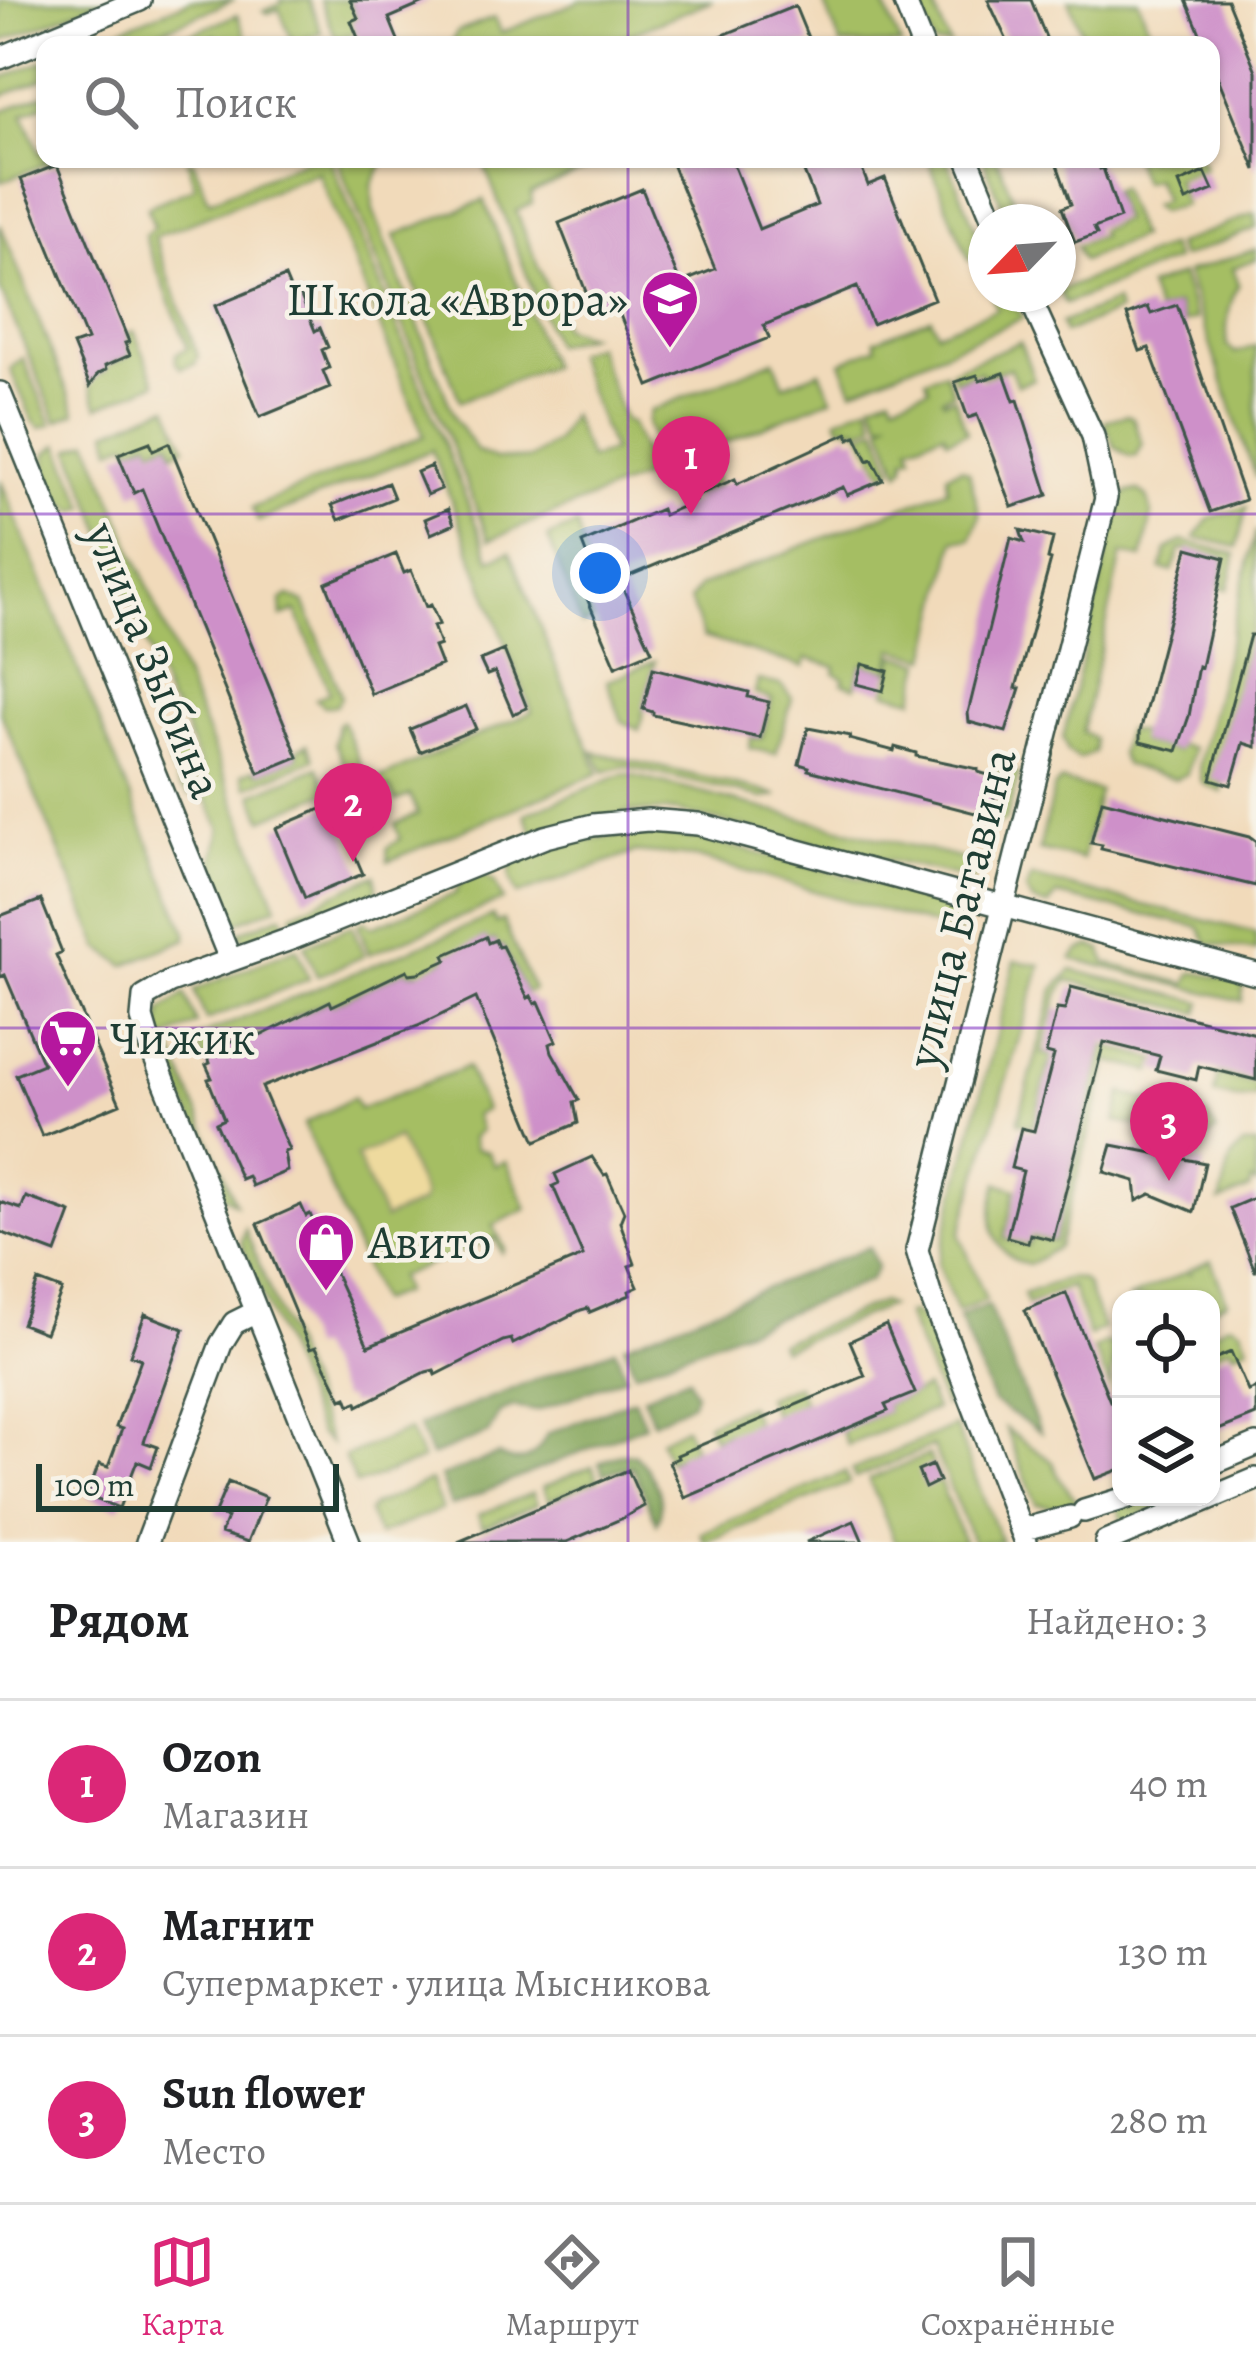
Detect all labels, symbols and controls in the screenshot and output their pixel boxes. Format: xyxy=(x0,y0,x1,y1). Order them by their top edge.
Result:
search box xyxy=(36,36,1220,168)
icon: search xyxy=(78,69,144,135)
text: Поиск xyxy=(174,71,297,133)
north arrow xyxy=(968,204,1076,312)
place label: Школа «Аврора» xyxy=(286,266,628,332)
school or university icon: Школа «Аврора» xyxy=(639,268,701,350)
pin: 1 xyxy=(652,416,730,515)
street label: улица Зыбина xyxy=(68,511,239,808)
your location xyxy=(570,543,630,603)
street label: улица Батавина xyxy=(889,741,1033,1076)
pin: 2 xyxy=(314,763,392,862)
place label: Чижик xyxy=(110,1005,256,1071)
supermarket icon: Чижик xyxy=(37,1007,99,1089)
pin: 3 xyxy=(1130,1082,1208,1181)
place label: Авито xyxy=(367,1209,492,1275)
shop icon: Авито xyxy=(295,1211,357,1293)
map controls xyxy=(1112,1290,1220,1506)
button: locate xyxy=(1112,1290,1220,1398)
button: layers xyxy=(1112,1398,1220,1506)
scale bar xyxy=(36,1458,339,1511)
text: 100 m xyxy=(54,1462,134,1507)
text: Рядом xyxy=(48,1585,190,1655)
text: Найдено: 3 xyxy=(1026,1594,1208,1647)
text: Ozon xyxy=(162,1726,262,1788)
text: 1 xyxy=(80,1757,94,1810)
text: 40 m xyxy=(1129,1757,1208,1810)
text: Магазин xyxy=(162,1788,309,1841)
text: Магнит xyxy=(162,1894,314,1956)
text: 2 xyxy=(78,1925,96,1978)
text: 130 m xyxy=(1117,1925,1208,1978)
text: Супермаркет · улица Мысникова xyxy=(162,1956,711,2009)
text: Sun flower xyxy=(162,2062,366,2124)
text: 3 xyxy=(79,2093,95,2146)
text: 280 m xyxy=(1110,2093,1208,2146)
text: Место xyxy=(162,2124,266,2177)
tab: Карта xyxy=(141,2229,224,2346)
tab: Маршрут xyxy=(505,2229,639,2346)
tab: Сохранённые xyxy=(921,2229,1115,2346)

